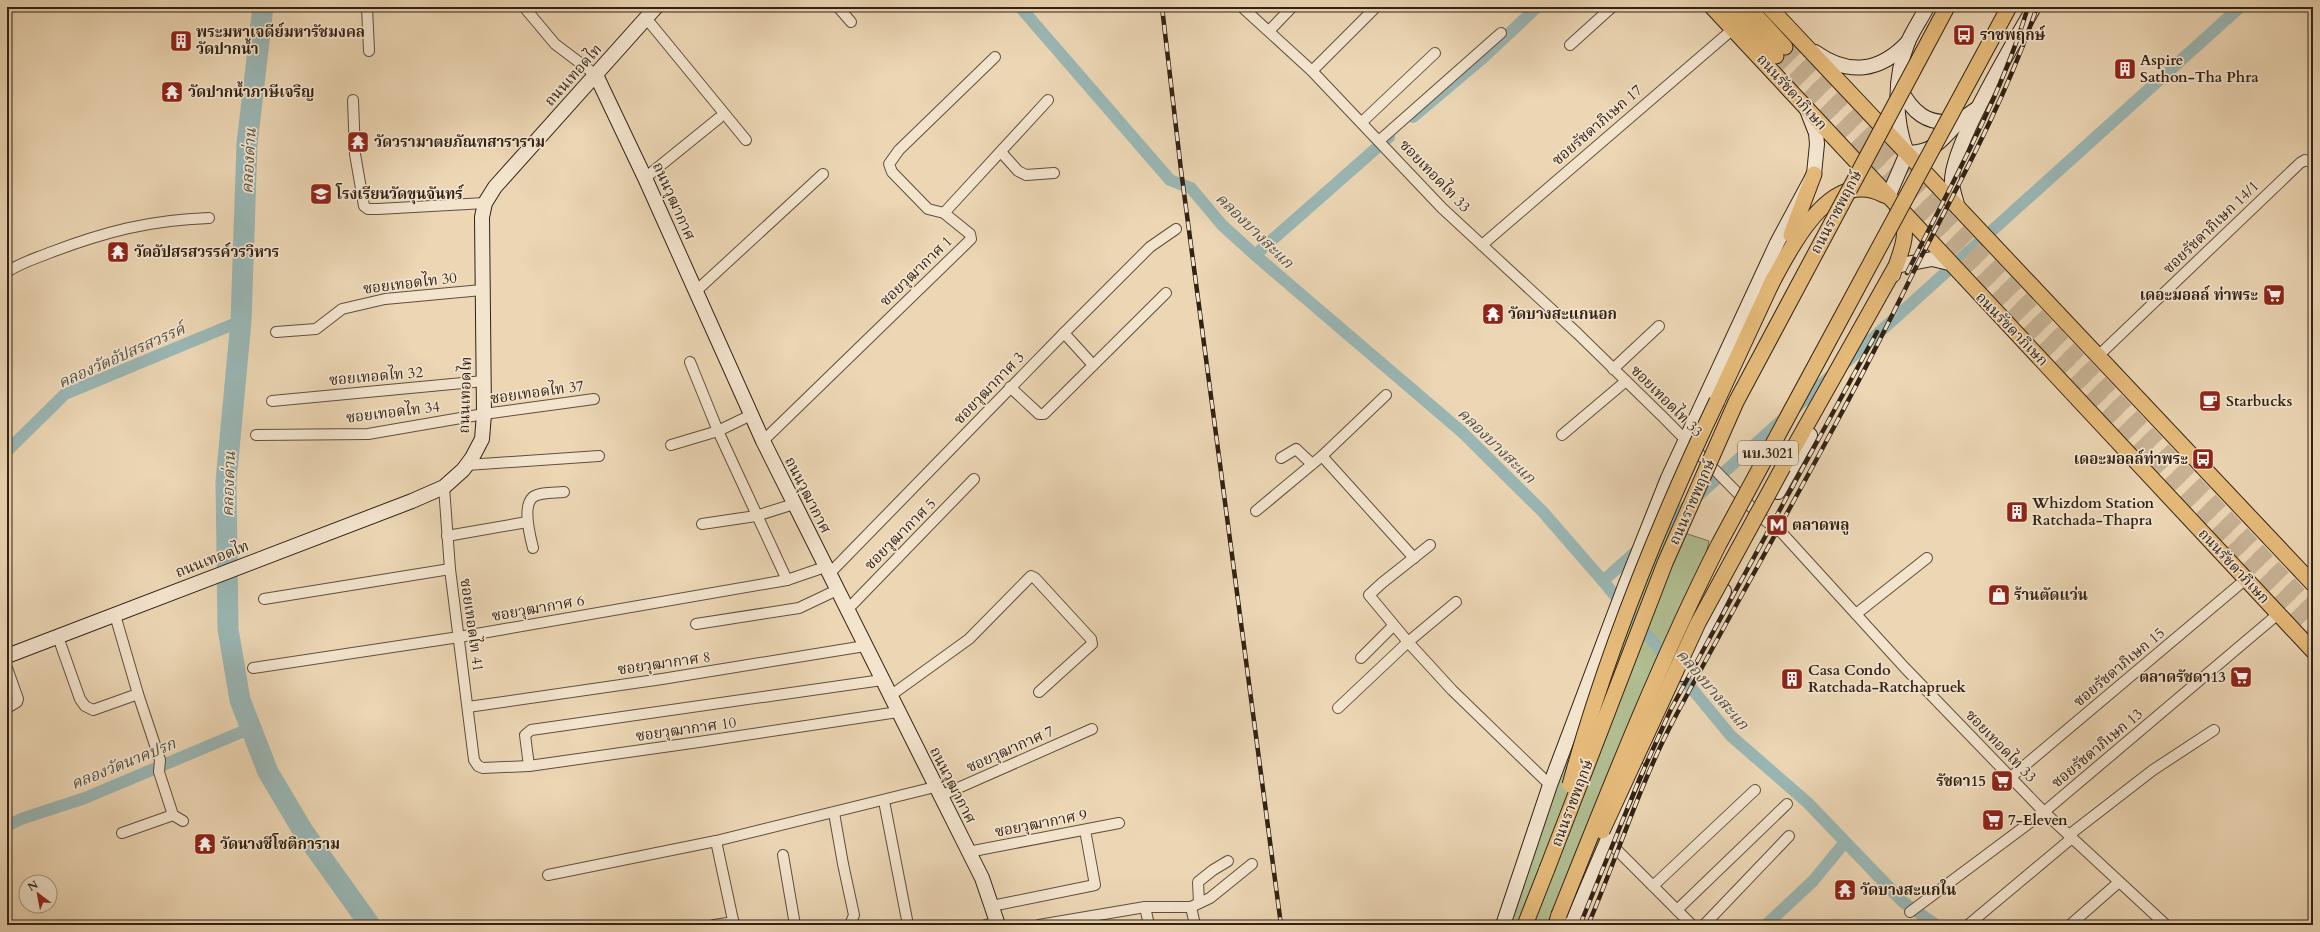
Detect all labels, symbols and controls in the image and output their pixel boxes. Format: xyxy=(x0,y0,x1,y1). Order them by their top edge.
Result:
place label: พระมหาเจดีย์มหารัชมงคล วัดปากน้ำ xyxy=(196,22,365,59)
bus stop icon: ราชพฤกษ์ xyxy=(1951,22,1977,48)
place label: ราชพฤกษ์ xyxy=(1980,25,2046,45)
building icon: พระมหาเจดีย์มหารัชมงคล วัดปากน้ำ xyxy=(168,28,194,54)
street label: ถนนเทอดไท xyxy=(539,39,606,110)
street label: ถนนรัชดาภิเษก xyxy=(1752,49,1832,135)
place label: Aspire Sathon-Tha Phra xyxy=(2140,50,2259,87)
building icon: Aspire Sathon-Tha Phra xyxy=(2112,56,2138,82)
temple icon: วัดปากน้ำภาษีเจริญ xyxy=(159,79,185,105)
street label: ซอยรัชดาภิเษก 17 xyxy=(1548,80,1647,170)
place label: วัดปากน้ำภาษีเจริญ xyxy=(188,81,315,102)
water label: คลองด่าน xyxy=(236,127,262,194)
temple icon: วัดวรามาตยภัณฑสาราราม xyxy=(345,129,371,155)
place label: วัดวรามาตยภัณฑสาราราม xyxy=(374,132,545,152)
street label: ซอยเทอดไท 33 xyxy=(1395,134,1476,217)
street label: ถนนวุฒากาศ xyxy=(647,159,700,244)
street label: ถนนราชพฤกษ์ xyxy=(1806,166,1867,257)
street label: ซอยรัชดาภิเษก 14/1 xyxy=(2159,176,2263,278)
school or university icon: โรงเรียนวัดขุนจันทร์ xyxy=(308,181,334,207)
place label: โรงเรียนวัดขุนจันทร์ xyxy=(335,183,465,205)
water label: คลองบางสะแก xyxy=(1210,188,1299,274)
street label: ซอยวุฒากาศ 1 xyxy=(875,231,957,311)
temple icon: วัดอัปสรสวรรค์วรวิหาร xyxy=(105,239,131,265)
place label: วัดอัปสรสวรรค์วรวิหาร xyxy=(134,242,279,262)
street label: ซอยเทอดไท 30 xyxy=(362,266,458,299)
supermarket icon: เดอะมอลล์ ท่าพระ xyxy=(2261,282,2287,308)
place label: เดอะมอลล์ ท่าพระ xyxy=(2140,285,2258,305)
street label: ถนนรัชดาภิเษก xyxy=(1971,287,2053,371)
temple icon: วัดบางสะแกนอก xyxy=(1480,301,1506,327)
place label: วัดบางสะแกนอก xyxy=(1508,304,1617,324)
water label: คลองวัดอัปสรสวรรค์ xyxy=(54,317,191,394)
street label: ซอยวุฒากาศ 3 xyxy=(949,347,1029,429)
street label: ถนนเทอดไท xyxy=(453,356,476,434)
street label: ซอยเทอดไท 33 xyxy=(1627,360,1708,441)
street label: ซอยเทอดไท 32 xyxy=(328,361,424,390)
street label: ซอยเทอดไท 37 xyxy=(489,375,585,408)
cafe icon: Starbucks xyxy=(2197,388,2223,414)
place label: Starbucks xyxy=(2226,391,2292,411)
street label: ซอยเทอดไท 34 xyxy=(345,395,441,428)
water label: คลองบางสะแก xyxy=(1452,403,1541,489)
road number: นบ.3021 xyxy=(1738,441,1798,465)
bus stop icon: เดอะมอลล์ท่าพระ xyxy=(2190,446,2216,472)
place label: เดอะมอลล์ท่าพระ xyxy=(2074,449,2188,469)
water label: คลองด่าน xyxy=(217,450,241,517)
street label: ถนนวุฒากาศ xyxy=(779,453,836,537)
street label: ถนนราชพฤกษ์ xyxy=(1664,455,1720,548)
place label: Whizdom Station Ratchada-Thapra xyxy=(2031,493,2155,530)
street label: ซอยวุฒากาศ 5 xyxy=(860,494,941,575)
building icon: Whizdom Station Ratchada-Thapra xyxy=(2004,499,2030,525)
metro station icon: ตลาดพลู xyxy=(1764,512,1790,538)
place label: ตลาดพลู xyxy=(1792,515,1850,535)
street label: ถนนรัชดาภิเษก xyxy=(2194,524,2274,608)
street label: ถนนเทอดไท xyxy=(172,535,252,582)
street label: ซอยเทอดไท 41 xyxy=(456,577,489,673)
shop icon: ร้านตัดแว่น xyxy=(1986,582,2012,608)
place label: ร้านตัดแว่น xyxy=(2014,585,2088,605)
street label: ซอยวุฒากาศ 6 xyxy=(490,590,586,627)
street label: ซอยรัชดาภิเษก 15 xyxy=(2069,623,2169,711)
water label: คลองบางสะแก xyxy=(1671,644,1754,736)
street label: ซอยวุฒากาศ 8 xyxy=(616,647,712,680)
place label: Casa Condo Ratchada-Ratchapruek xyxy=(1808,660,1966,697)
supermarket icon: ตลาดรัชดา13 xyxy=(2228,664,2254,690)
building icon: Casa Condo Ratchada-Ratchapruek xyxy=(1779,666,1805,692)
place label: ตลาดรัชดา13 xyxy=(2139,667,2226,687)
street label: ซอยเทอดไท 33 xyxy=(1961,704,2042,787)
street label: ซอยรัชดาภิเษก 13 xyxy=(2047,704,2147,792)
street label: ซอยวุฒากาศ 10 xyxy=(634,712,738,747)
street label: ซอยวุฒากาศ 7 xyxy=(963,721,1058,778)
water label: คลองวัดนาคปรก xyxy=(68,732,180,795)
street label: ถนนวุฒากาศ xyxy=(924,743,981,827)
street label: ถนนราชพฤกษ์ xyxy=(1546,756,1598,850)
supermarket icon: รัชดา15 xyxy=(1989,768,2015,794)
place label: รัชดา15 xyxy=(1936,771,1986,791)
street label: ซอยวุฒากาศ 9 xyxy=(993,804,1089,843)
supermarket icon: 7-Eleven xyxy=(1980,807,2006,833)
place label: 7-Eleven xyxy=(2008,810,2068,830)
temple icon: วัดนางชีโชติการาม xyxy=(192,831,218,857)
place label: วัดนางชีโชติการาม xyxy=(220,833,340,854)
north arrow xyxy=(18,874,58,914)
text: N xyxy=(25,877,41,895)
temple icon: วัดบางสะแกใน xyxy=(1832,877,1858,903)
place label: วัดบางสะแกใน xyxy=(1860,879,1956,900)

